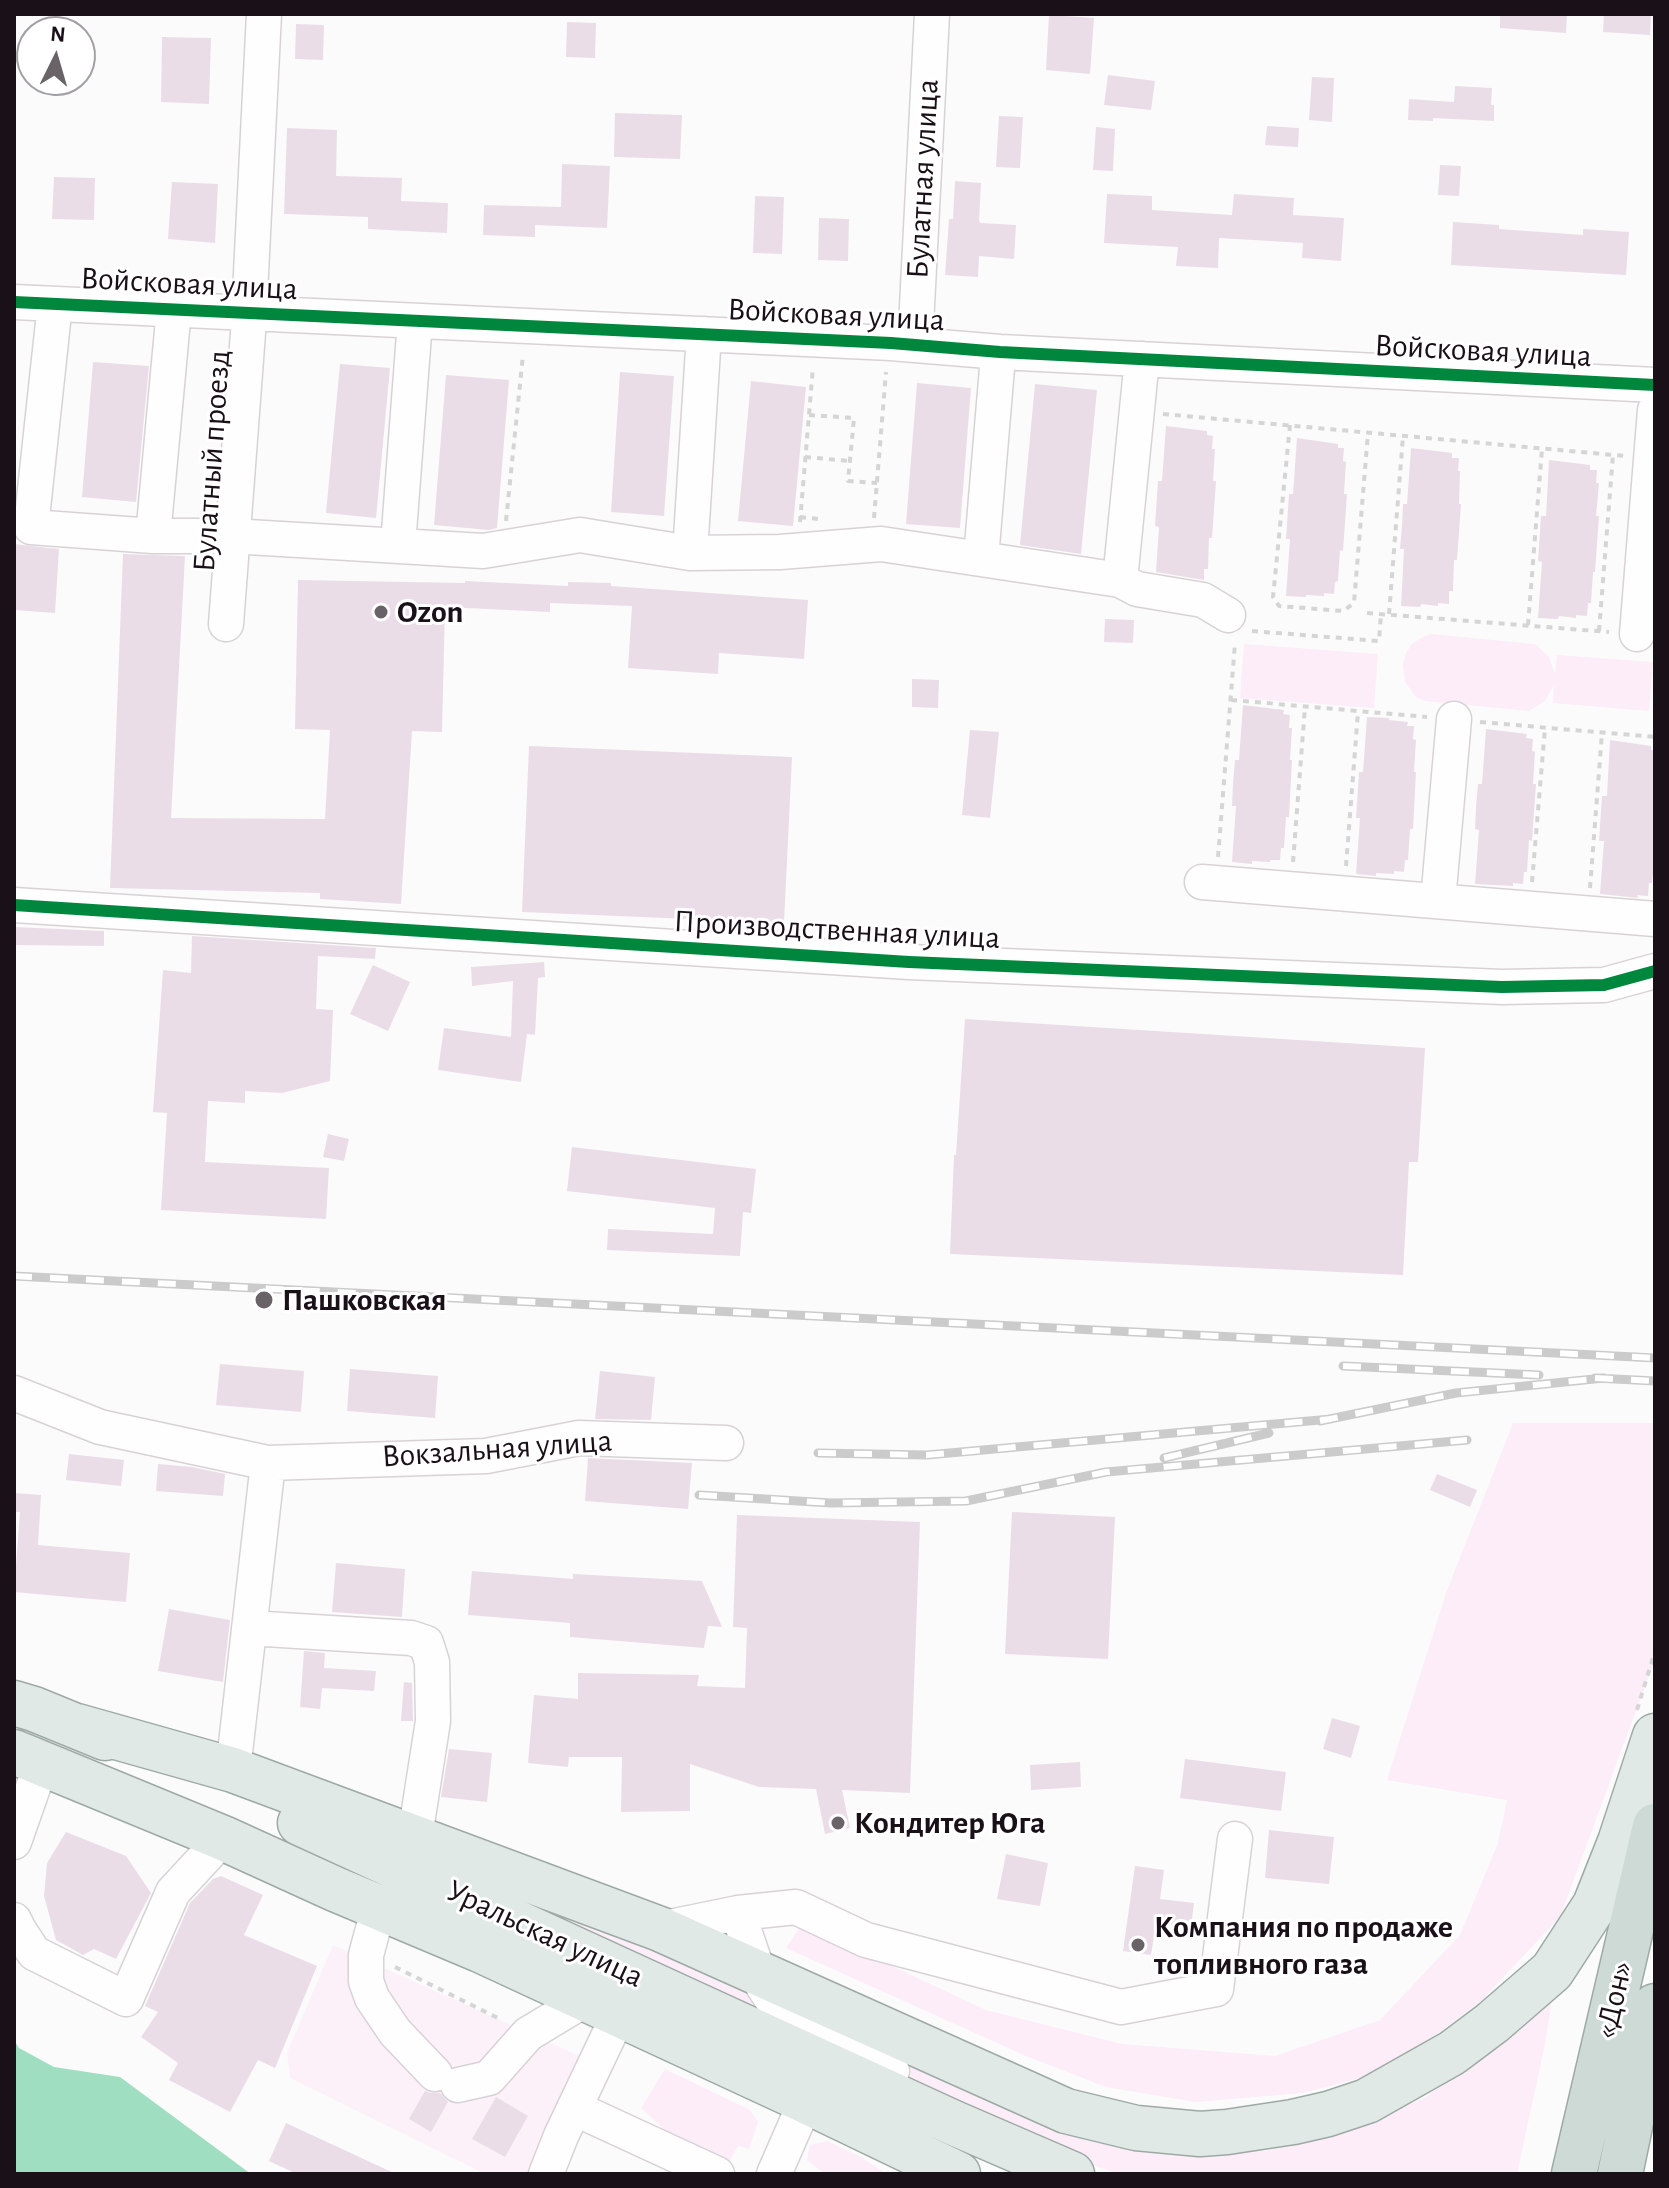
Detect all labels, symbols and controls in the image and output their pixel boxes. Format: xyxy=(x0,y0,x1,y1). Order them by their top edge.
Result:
north arrow xyxy=(16,16,96,96)
text: N xyxy=(49,22,66,46)
street label: Булатная улица xyxy=(899,78,947,280)
street label: Войсковая улица xyxy=(79,259,299,309)
street label: Войсковая улица xyxy=(726,290,946,340)
street label: Войсковая улица xyxy=(1373,326,1593,376)
street label: Булатный проезд xyxy=(185,349,239,573)
place label: Ozon xyxy=(397,593,463,631)
marker: Ozon xyxy=(372,603,390,621)
street label: Производственная улица xyxy=(673,902,1001,958)
place label: Пашковская xyxy=(282,1281,447,1319)
marker: Пашковская xyxy=(253,1289,275,1311)
street label: Вокзальная улица xyxy=(381,1422,613,1476)
place label: Кондитер Юга xyxy=(854,1804,1045,1842)
marker: Кондитер Юга xyxy=(829,1814,847,1832)
street label: Уральская улица xyxy=(440,1872,650,1996)
place label: Компания по продаже топливного газа xyxy=(1154,1908,1453,1983)
marker: Компания по продаже топливного газа xyxy=(1129,1936,1147,1954)
street label: «Дон» xyxy=(1586,1958,1642,2042)

